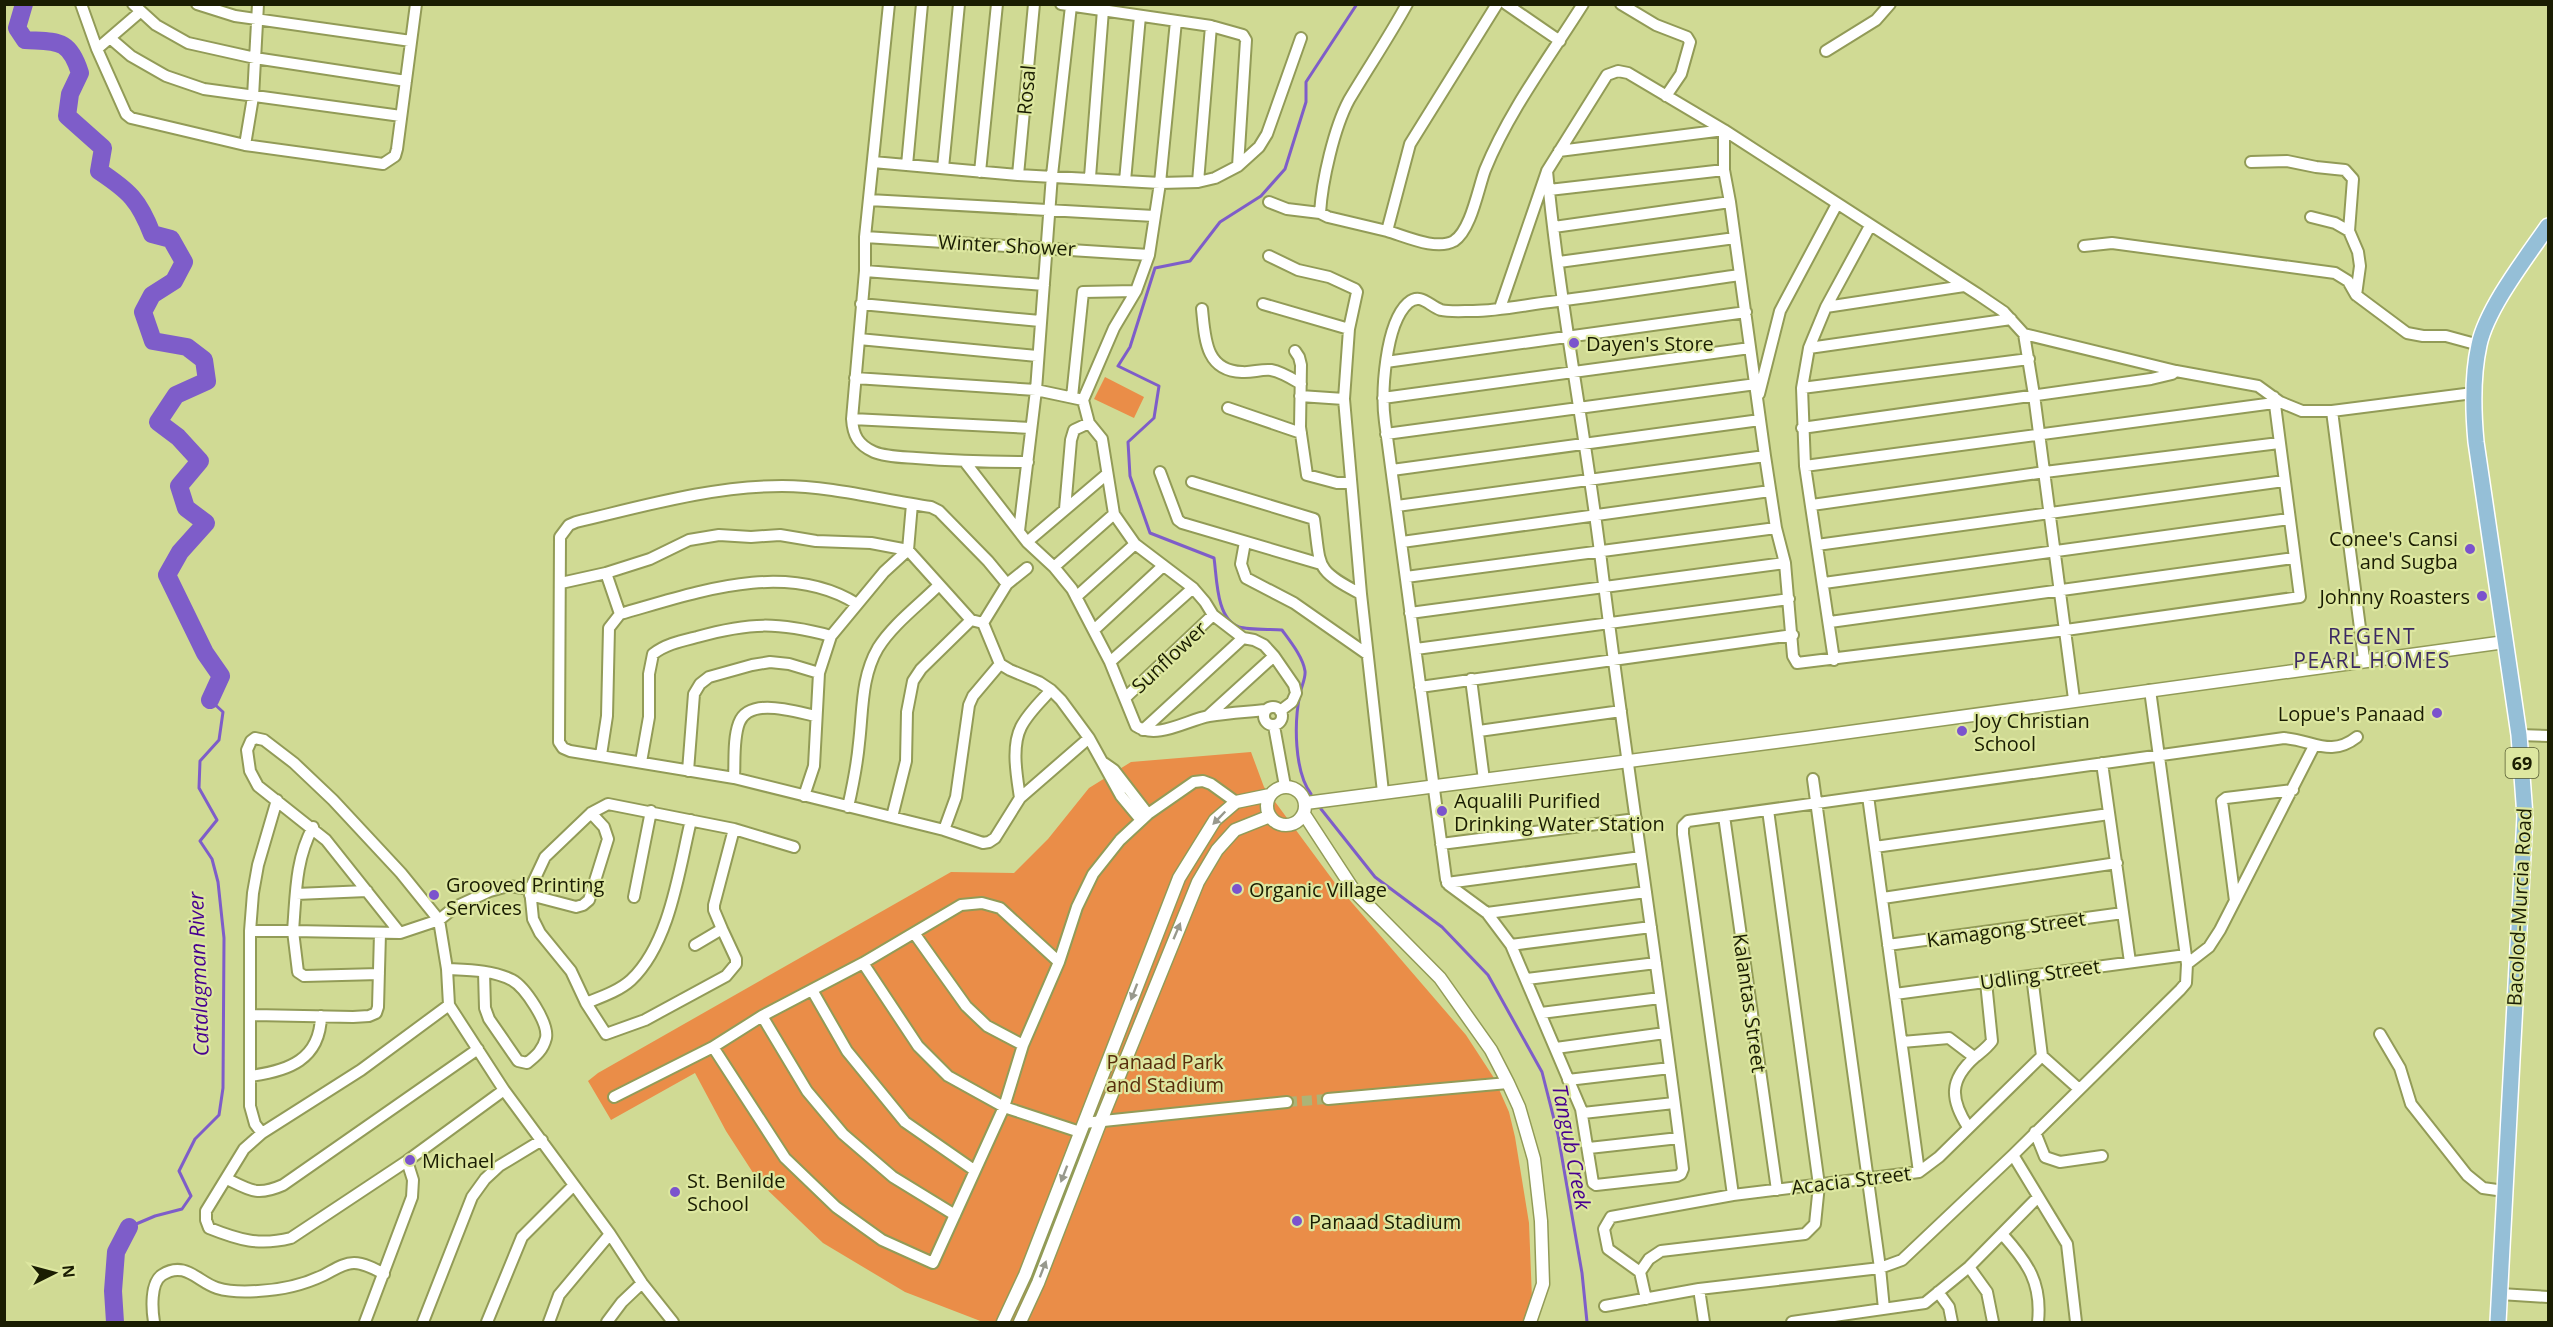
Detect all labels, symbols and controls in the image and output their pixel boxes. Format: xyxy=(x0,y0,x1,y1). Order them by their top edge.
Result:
street label: Rosal xyxy=(1010,64,1042,116)
street label: Winter Shower xyxy=(938,228,1076,262)
place label: Dayen's Store xyxy=(1586,330,1714,357)
marker: Dayen's Store xyxy=(1567,336,1581,350)
place label: Conee's Cansi and Sugba xyxy=(2329,525,2458,575)
marker: Conee's Cansi and Sugba xyxy=(2463,542,2477,556)
place label: Johnny Roasters xyxy=(2318,583,2470,610)
marker: Johnny Roasters xyxy=(2475,589,2489,603)
street label: Sunflower xyxy=(1125,615,1213,699)
district label: REGENT PEARL HOMES xyxy=(2293,622,2451,674)
place label: Lopue's Panaad xyxy=(2278,700,2425,727)
marker: Lopue's Panaad xyxy=(2430,706,2444,720)
place label: Joy Christian School xyxy=(1972,707,2090,757)
marker: Joy Christian School xyxy=(1955,724,1969,738)
road number: 69 xyxy=(2506,748,2538,778)
place label: Aqualili Purified Drinking Water Station xyxy=(1454,787,1665,837)
marker: Aqualili Purified Drinking Water Station xyxy=(1435,804,1449,818)
street label: Bacolod-Murcia Road xyxy=(2500,807,2538,1007)
one-way arrow xyxy=(1212,810,1226,824)
place label: Grooved Printing Services xyxy=(446,871,604,921)
place label: Organic Village xyxy=(1249,876,1387,903)
marker: Organic Village xyxy=(1230,882,1244,896)
marker: Grooved Printing Services xyxy=(427,888,441,902)
water label: Catalagman River xyxy=(181,891,215,1057)
street label: Kamagong Street xyxy=(1925,904,2087,954)
one-way arrow xyxy=(1172,922,1182,940)
street label: Kalantas Street xyxy=(1727,931,1773,1075)
street label: Udling Street xyxy=(1978,952,2102,996)
one-way arrow xyxy=(1129,983,1138,1001)
park label: Panaad Park and Stadium xyxy=(1106,1048,1224,1098)
water label: Tangub Creek xyxy=(1546,1082,1598,1213)
place label: Michael xyxy=(422,1147,494,1174)
marker: Michael xyxy=(403,1153,417,1167)
street label: Acacia Street xyxy=(1790,1159,1912,1201)
one-way arrow xyxy=(1058,1165,1068,1183)
place label: St. Benilde School xyxy=(687,1167,786,1217)
marker: St. Benilde School xyxy=(668,1185,682,1199)
place label: Panaad Stadium xyxy=(1309,1208,1461,1235)
marker: Panaad Stadium xyxy=(1290,1214,1304,1228)
north arrow xyxy=(24,1243,84,1303)
one-way arrow xyxy=(1039,1260,1049,1278)
text: N xyxy=(57,1264,81,1279)

